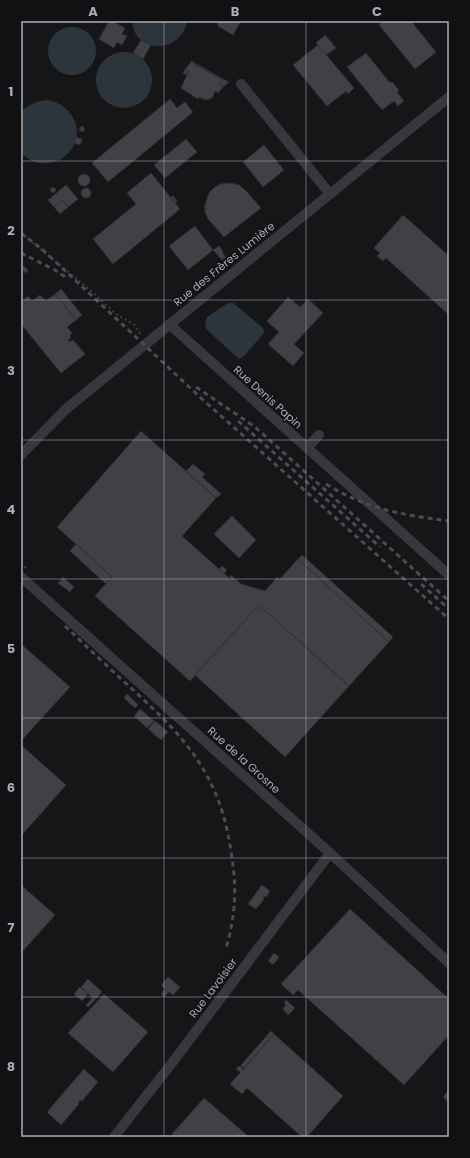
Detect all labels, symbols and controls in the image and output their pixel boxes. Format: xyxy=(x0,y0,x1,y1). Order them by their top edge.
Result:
text: A xyxy=(88,2,98,21)
text: B xyxy=(231,2,240,21)
text: C xyxy=(372,2,382,21)
text: 1 xyxy=(9,82,13,101)
street label: Rue des Frères Lumière xyxy=(170,218,278,310)
text: 2 xyxy=(7,221,15,240)
text: 3 xyxy=(7,361,15,380)
street label: Rue Denis Papin xyxy=(230,362,306,432)
text: 4 xyxy=(7,500,16,519)
text: 5 xyxy=(7,639,15,658)
street label: Rue de la Grosne xyxy=(204,723,284,797)
text: 6 xyxy=(7,778,15,797)
text: 7 xyxy=(8,918,15,937)
street label: Rue Lavoisier xyxy=(185,955,241,1021)
text: 8 xyxy=(7,1057,15,1076)

